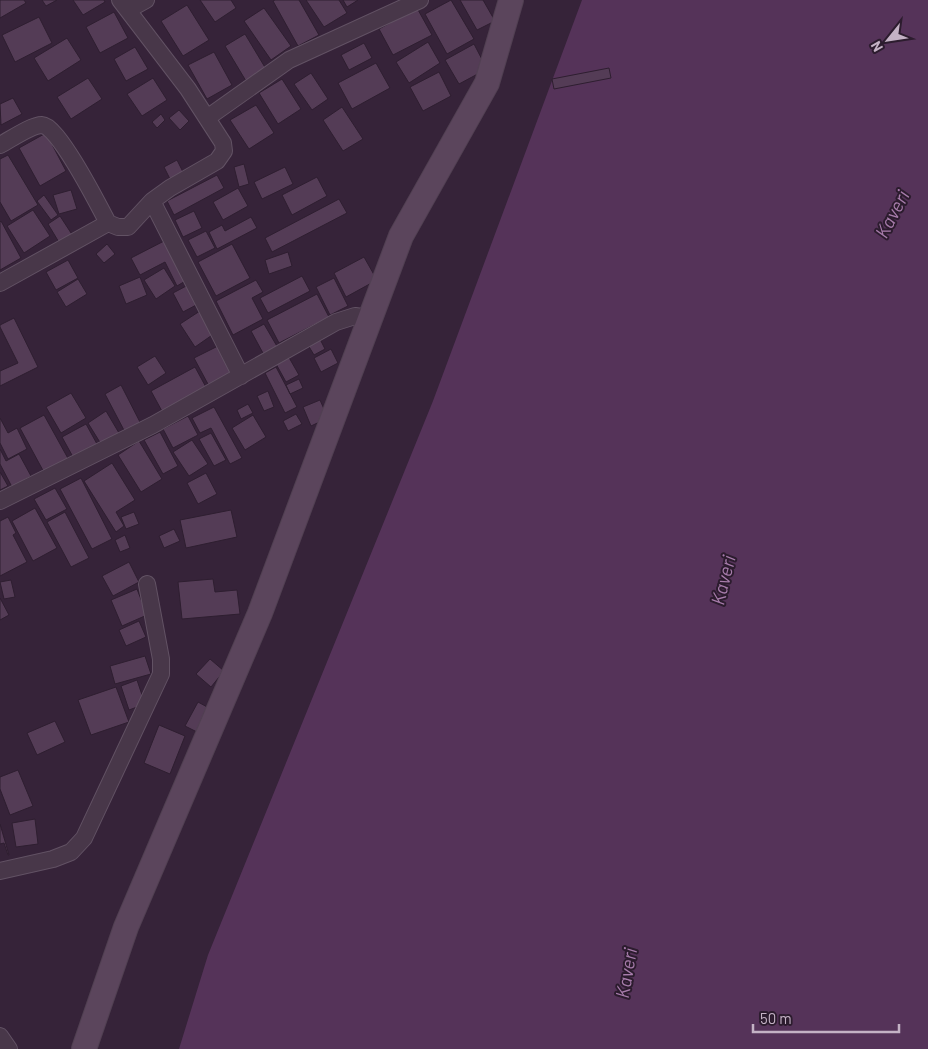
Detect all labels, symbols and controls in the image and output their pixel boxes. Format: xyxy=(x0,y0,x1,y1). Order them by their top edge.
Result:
north arrow xyxy=(863,15,913,65)
text: N xyxy=(867,38,886,55)
water label: Kaveri xyxy=(869,186,914,242)
water label: Kaveri xyxy=(705,552,740,607)
water label: Kaveri xyxy=(610,946,641,1000)
scale bar xyxy=(753,1002,899,1034)
text: 50 m xyxy=(760,1009,792,1027)

